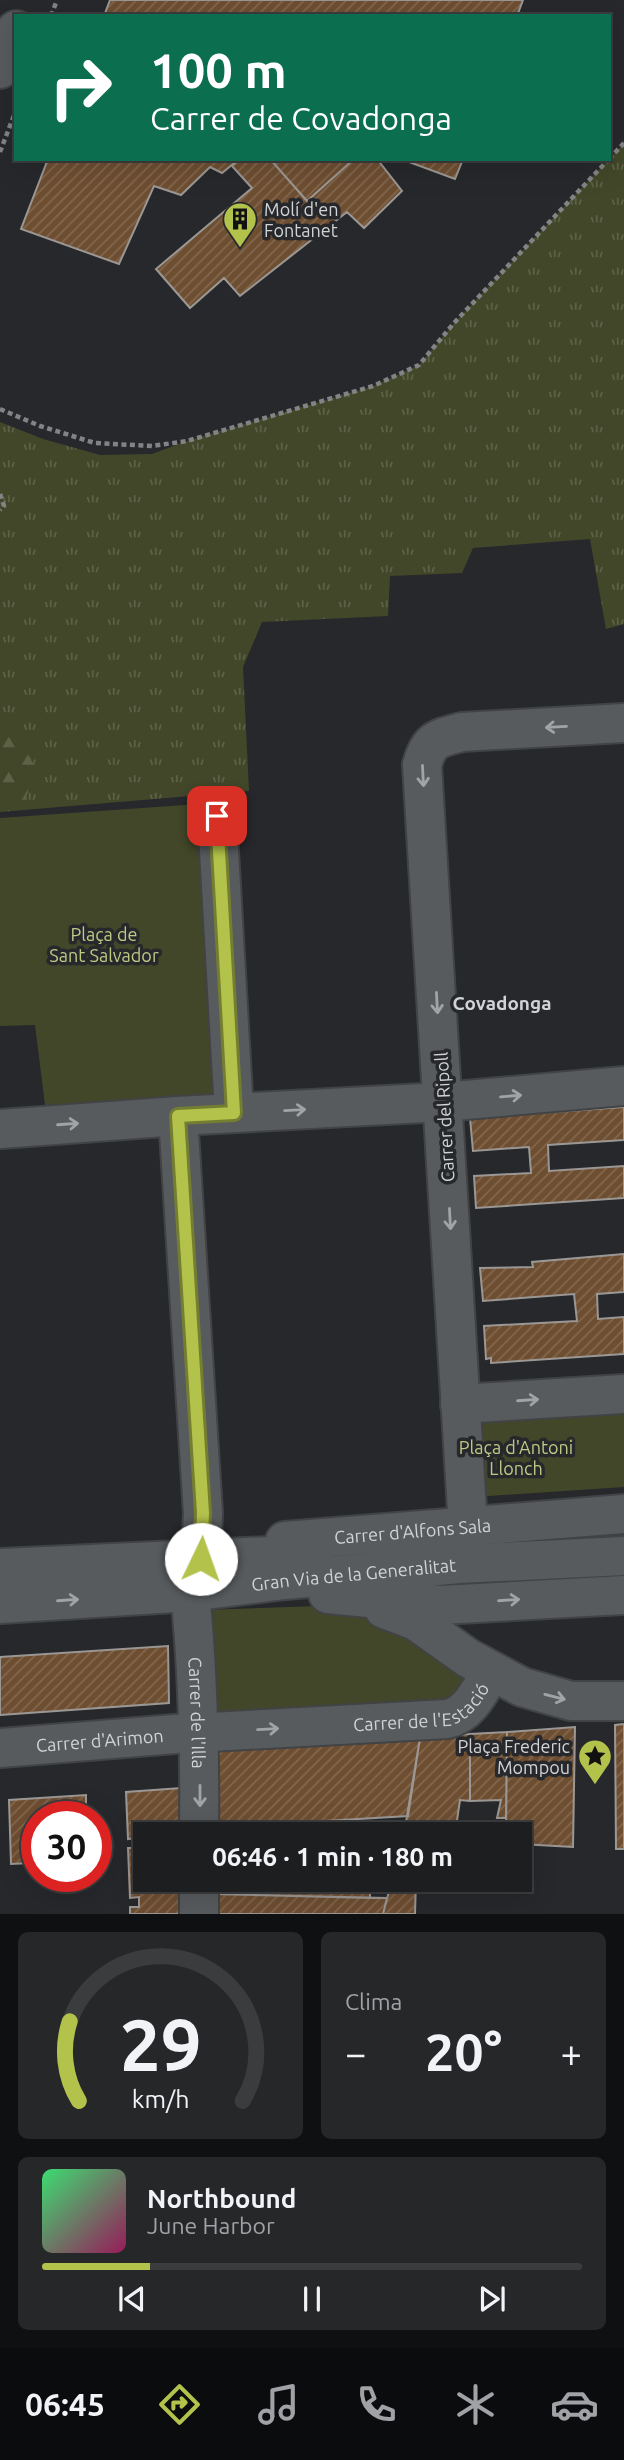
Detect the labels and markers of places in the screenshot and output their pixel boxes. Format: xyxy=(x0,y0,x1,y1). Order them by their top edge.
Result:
place label: Molí d'en Fontanet xyxy=(264,199,338,240)
building icon: Molí d'en Fontanet xyxy=(221,200,259,249)
pin xyxy=(187,786,247,846)
place label: Plaça Frederic Mompou xyxy=(458,1736,570,1777)
place icon: Plaça Frederic Mompou xyxy=(576,1737,614,1786)

